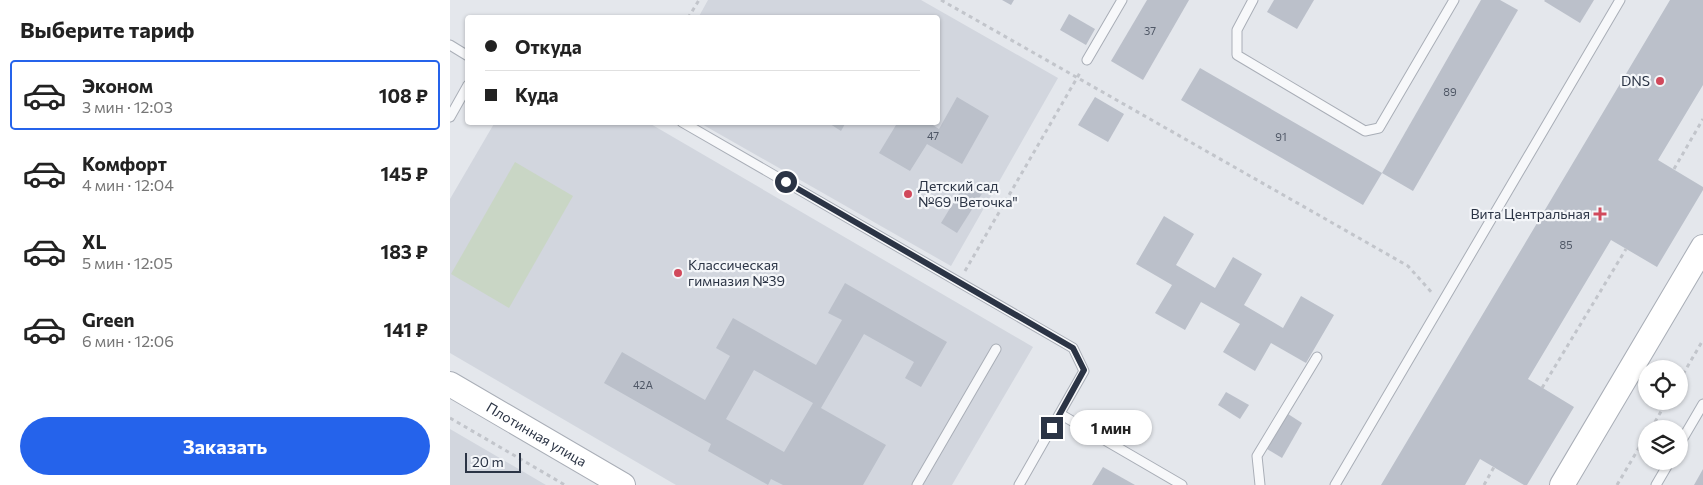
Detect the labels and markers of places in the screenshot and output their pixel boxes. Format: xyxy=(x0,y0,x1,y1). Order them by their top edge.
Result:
place label: DNS xyxy=(1621,72,1650,89)
marker: DNS xyxy=(1654,75,1666,87)
place label: Детский сад №69 "Веточка" xyxy=(918,177,1018,210)
marker: Детский сад №69 "Веточка" xyxy=(902,188,914,200)
place label: Вита Центральная xyxy=(1470,205,1590,222)
marker: Вита Центральная xyxy=(1594,208,1606,220)
place label: Классическая гимназия №39 xyxy=(688,256,785,289)
marker: Классическая гимназия №39 xyxy=(672,267,684,279)

